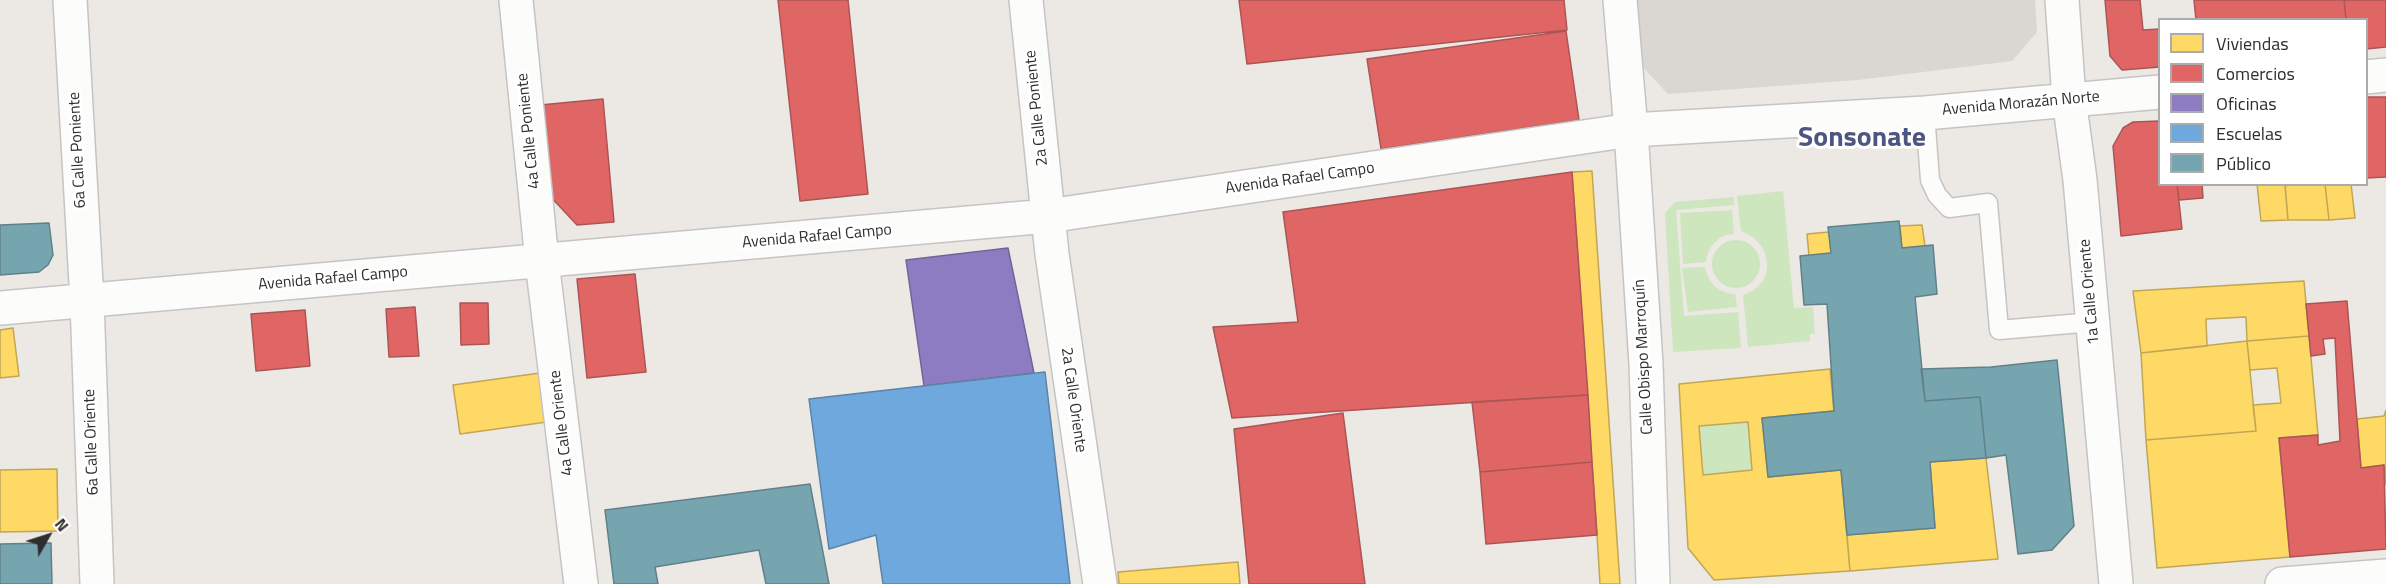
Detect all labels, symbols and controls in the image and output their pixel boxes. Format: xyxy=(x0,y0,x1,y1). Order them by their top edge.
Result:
legend xyxy=(2158,18,2368,186)
text: Viviendas xyxy=(2216,30,2289,57)
street label: 2a Calle Poniente xyxy=(1021,49,1053,167)
text: Comercios xyxy=(2216,60,2295,87)
street label: 4a Calle Poniente xyxy=(513,72,545,190)
street label: Avenida Morazán Norte xyxy=(1941,88,2101,120)
text: Oficinas xyxy=(2216,90,2277,117)
street label: 6a Calle Poniente xyxy=(65,91,91,209)
text: Escuelas xyxy=(2216,120,2282,147)
district label: Sonsonate xyxy=(1798,122,1926,156)
text: Público xyxy=(2216,150,2271,177)
street label: Avenida Rafael Campo xyxy=(1224,159,1376,199)
street label: Avenida Rafael Campo xyxy=(741,221,893,253)
street label: 1a Calle Oriente xyxy=(2076,238,2104,346)
street label: Avenida Rafael Campo xyxy=(257,263,409,295)
street label: Calle Obispo Marroquín xyxy=(1630,279,1658,435)
street label: 2a Calle Oriente xyxy=(1056,346,1090,454)
street label: 4a Calle Oriente xyxy=(546,369,578,477)
street label: 6a Calle Oriente xyxy=(81,389,103,495)
north arrow xyxy=(18,506,78,566)
text: N xyxy=(49,513,75,537)

